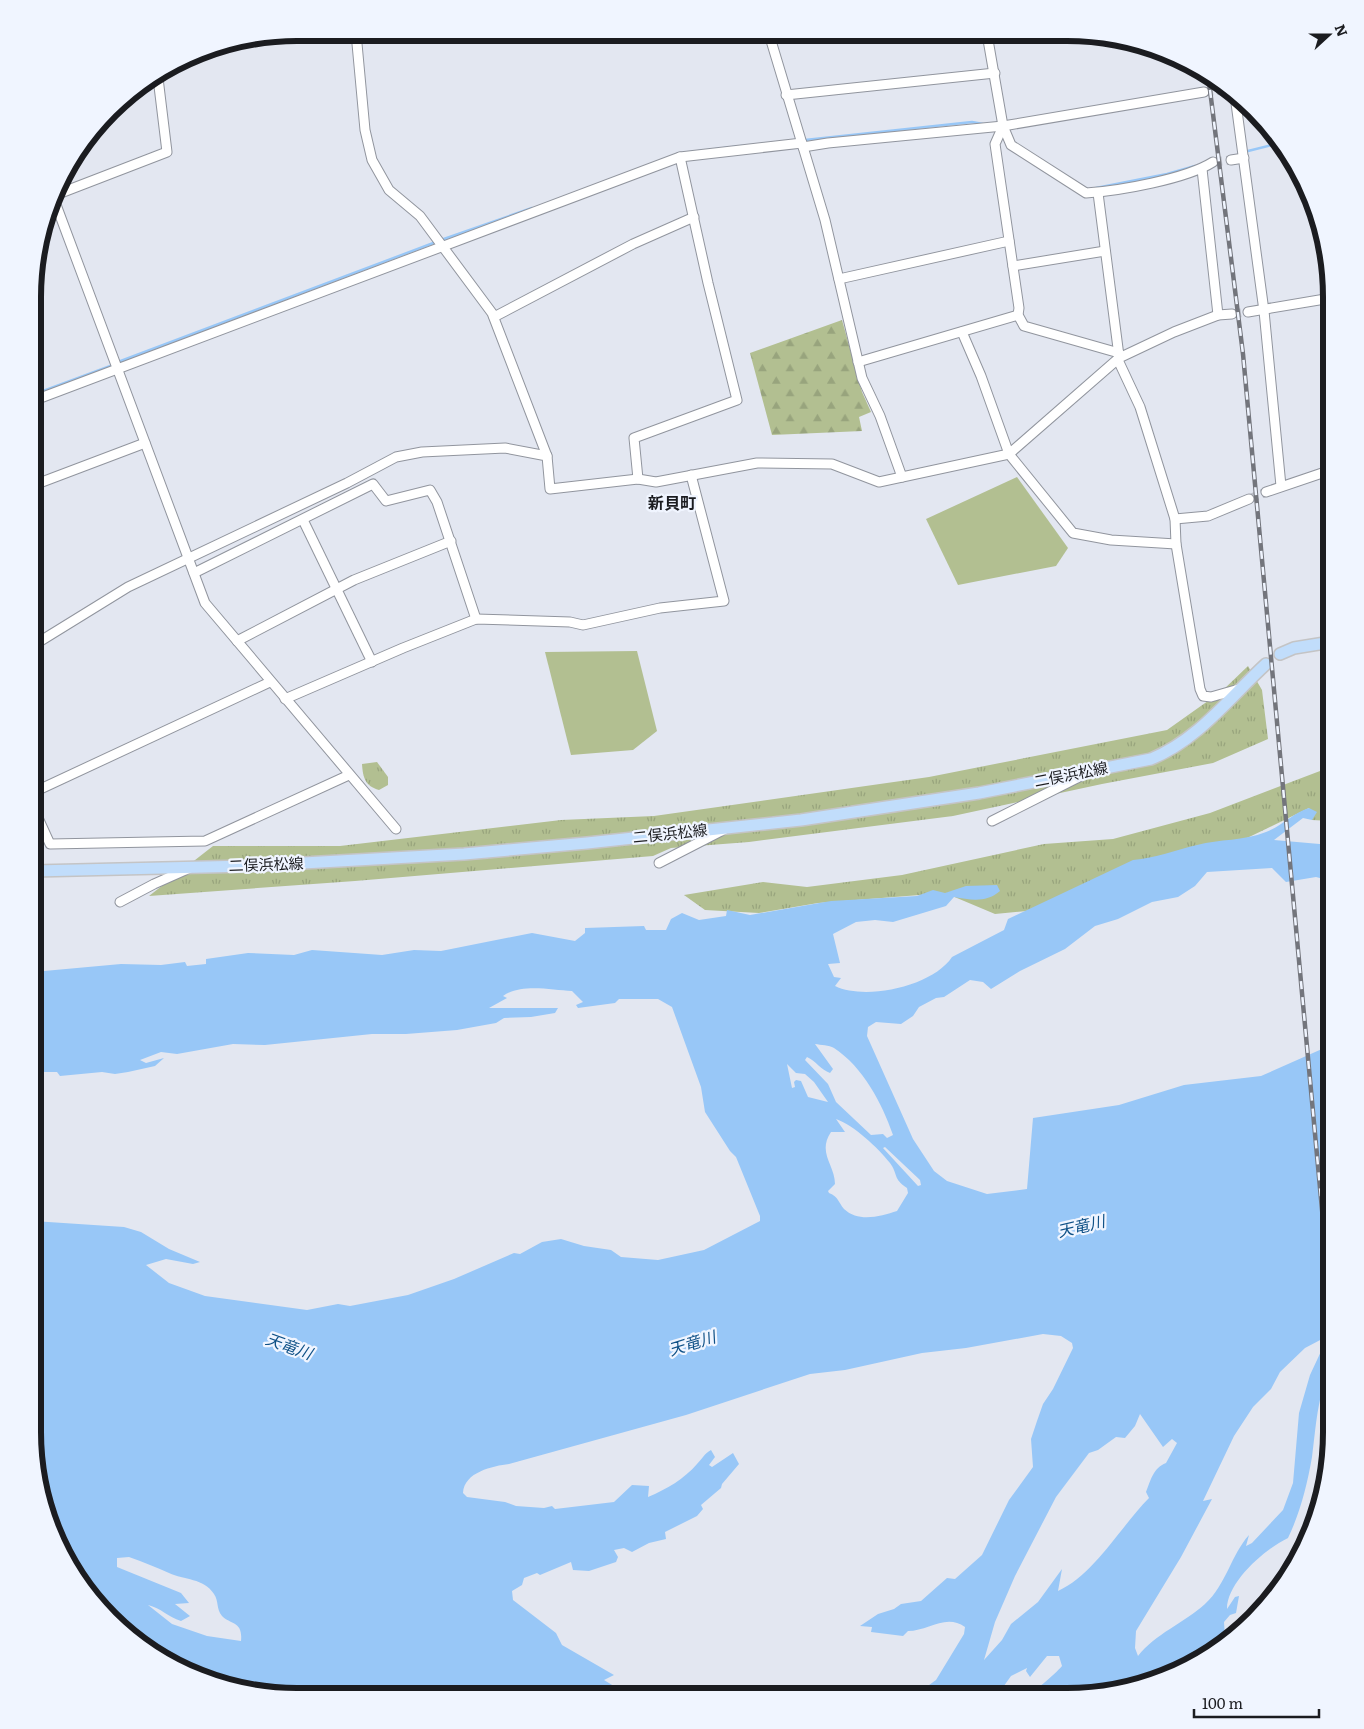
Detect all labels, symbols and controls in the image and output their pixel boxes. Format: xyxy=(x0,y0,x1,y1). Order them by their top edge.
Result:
north arrow xyxy=(1304,10,1354,60)
text: N xyxy=(1331,21,1354,39)
district label: 新貝町 xyxy=(648,490,696,514)
street label: 二俣浜松線 xyxy=(1032,755,1110,792)
street label: 二俣浜松線 xyxy=(631,817,708,848)
street label: 二俣浜松線 xyxy=(228,851,304,876)
water label: 天竜川 xyxy=(1055,1207,1109,1242)
water label: 天竜川 xyxy=(665,1323,720,1361)
water label: 天竜川 xyxy=(263,1326,318,1365)
scale bar xyxy=(1194,1686,1319,1718)
text: 100 m xyxy=(1202,1691,1243,1714)

